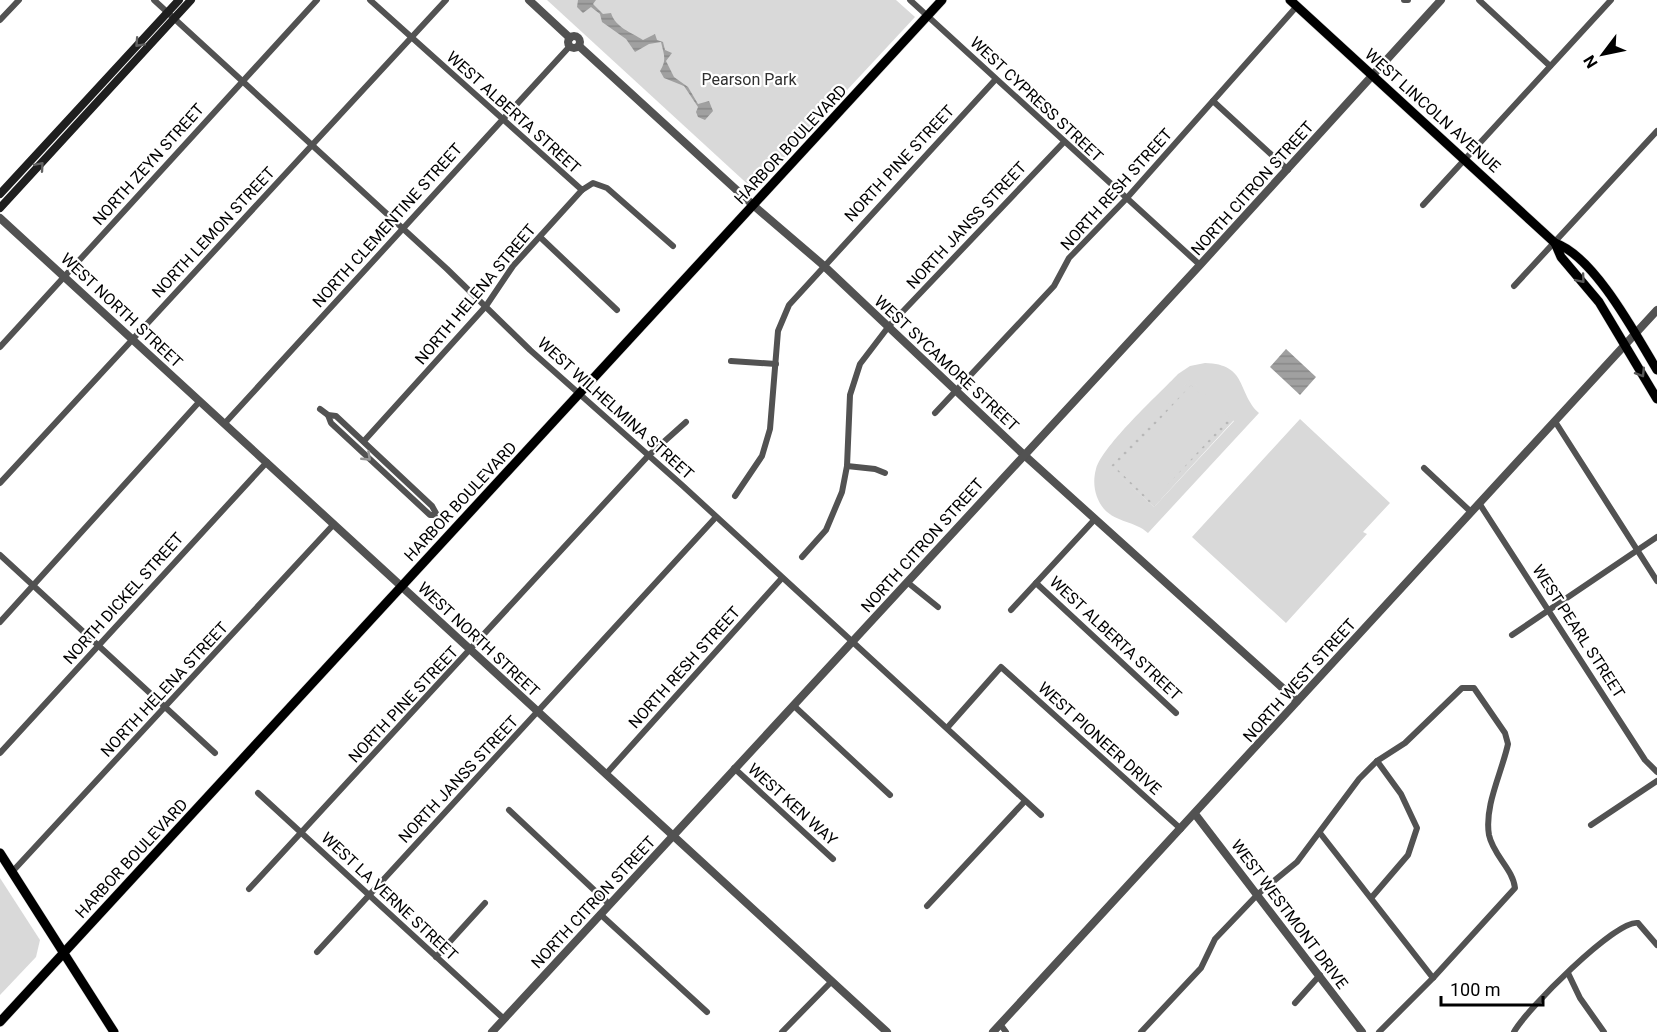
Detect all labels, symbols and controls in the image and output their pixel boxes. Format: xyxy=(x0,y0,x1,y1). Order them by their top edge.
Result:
north arrow xyxy=(1573,24,1633,84)
street label: WEST CYPRESS STREET xyxy=(966,33,1107,166)
one-way arrow xyxy=(135,36,146,47)
street label: WEST LINCOLN AVENUE xyxy=(1361,45,1504,176)
street label: WEST ALBERTA STREET xyxy=(443,47,585,178)
text: N xyxy=(1580,52,1602,72)
park label: Pearson Park xyxy=(701,70,797,89)
street label: HARBOR BOULEVARD xyxy=(730,81,851,208)
street label: NORTH ZEYN STREET xyxy=(89,99,208,229)
street label: NORTH PINE STREET xyxy=(840,101,959,226)
street label: NORTH CITRON STREET xyxy=(1187,117,1318,259)
street label: NORTH RESH STREET xyxy=(1057,124,1176,254)
street label: NORTH CLEMENTINE STREET xyxy=(309,139,466,311)
street label: NORTH JANSS STREET xyxy=(903,158,1031,293)
one-way arrow xyxy=(32,161,43,172)
street label: NORTH LEMON STREET xyxy=(148,163,279,302)
street label: NORTH HELENA STREET xyxy=(411,220,540,368)
street label: WEST NORTH STREET xyxy=(57,249,187,372)
one-way arrow xyxy=(1574,272,1585,283)
street label: WEST SYCAMORE STREET xyxy=(871,291,1023,436)
street label: WEST WILHELMINA STREET xyxy=(534,333,698,484)
one-way arrow xyxy=(1633,367,1645,377)
street label: HARBOR BOULEVARD xyxy=(400,438,521,565)
one-way arrow xyxy=(360,450,371,461)
street label: NORTH CITRON STREET xyxy=(857,474,988,616)
street label: NORTH DICKEL STREET xyxy=(59,528,188,668)
street label: WEST PEARL STREET xyxy=(1528,561,1629,702)
street label: WEST ALBERTA STREET xyxy=(1046,572,1186,705)
street label: WEST NORTH STREET xyxy=(414,578,544,701)
street label: NORTH RESH STREET xyxy=(625,602,744,732)
street label: NORTH WEST STREET xyxy=(1239,614,1360,746)
street label: NORTH HELENA STREET xyxy=(97,618,232,761)
street label: NORTH PINE STREET xyxy=(344,642,463,767)
street label: WEST PIONEER DRIVE xyxy=(1034,678,1165,799)
street label: NORTH JANSS STREET xyxy=(395,712,523,847)
street label: WEST KEN WAY xyxy=(744,759,842,850)
street label: HARBOR BOULEVARD xyxy=(71,795,192,922)
street label: WEST LA VERNE STREET xyxy=(318,828,462,965)
street label: NORTH CITRON STREET xyxy=(527,832,660,972)
street label: WEST WESTMONT DRIVE xyxy=(1227,836,1352,993)
scale bar xyxy=(1441,969,1543,1007)
text: 100 m xyxy=(1450,979,1501,1000)

